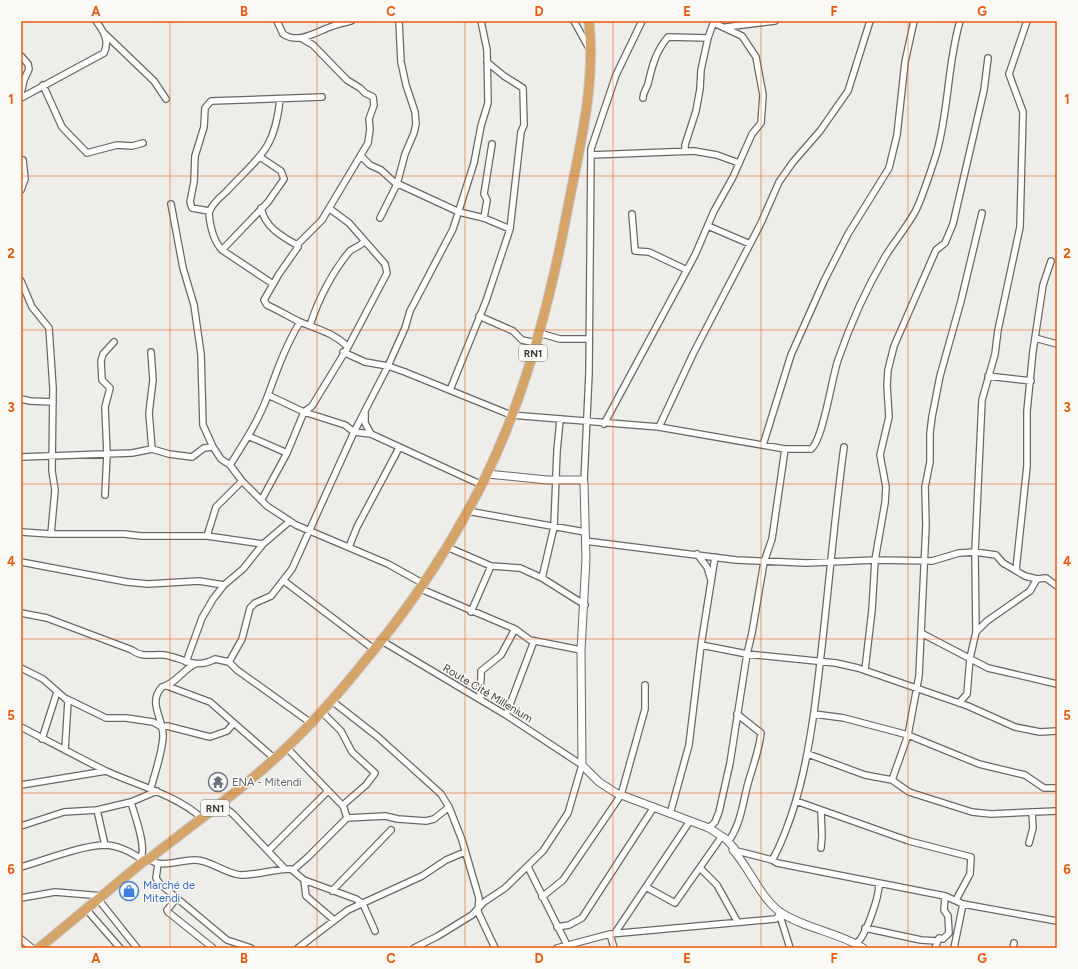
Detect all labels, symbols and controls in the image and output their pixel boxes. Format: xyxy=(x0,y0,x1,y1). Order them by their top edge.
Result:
text: A xyxy=(91,4,101,19)
text: B xyxy=(240,4,248,19)
text: C xyxy=(386,4,396,19)
text: D xyxy=(534,4,544,19)
text: E xyxy=(683,4,691,19)
text: F xyxy=(830,4,838,19)
text: G xyxy=(977,4,987,19)
text: 1 xyxy=(8,92,14,107)
text: 1 xyxy=(1064,92,1070,107)
text: 2 xyxy=(7,246,15,261)
text: 2 xyxy=(1063,246,1071,261)
road number: RN1 xyxy=(519,345,547,361)
text: 3 xyxy=(7,400,15,415)
text: 3 xyxy=(1063,400,1071,415)
text: 4 xyxy=(7,554,15,569)
text: 4 xyxy=(1063,554,1071,569)
street label: Route Cité Millenium xyxy=(440,661,535,725)
text: 5 xyxy=(7,708,15,723)
text: 5 xyxy=(1063,708,1071,723)
temple icon: ENA - Mitendi xyxy=(207,771,229,793)
place label: ENA - Mitendi xyxy=(232,776,302,789)
road number: RN1 xyxy=(201,800,229,816)
text: 6 xyxy=(7,862,15,877)
text: 6 xyxy=(1063,862,1071,877)
place label: Marché de Mitendi xyxy=(143,879,195,905)
shop icon: Marché de Mitendi xyxy=(118,880,140,902)
text: A xyxy=(91,951,101,966)
text: B xyxy=(240,951,248,966)
text: C xyxy=(386,951,396,966)
text: D xyxy=(534,951,544,966)
text: E xyxy=(683,951,691,966)
text: F xyxy=(830,951,838,966)
text: G xyxy=(977,951,987,966)

